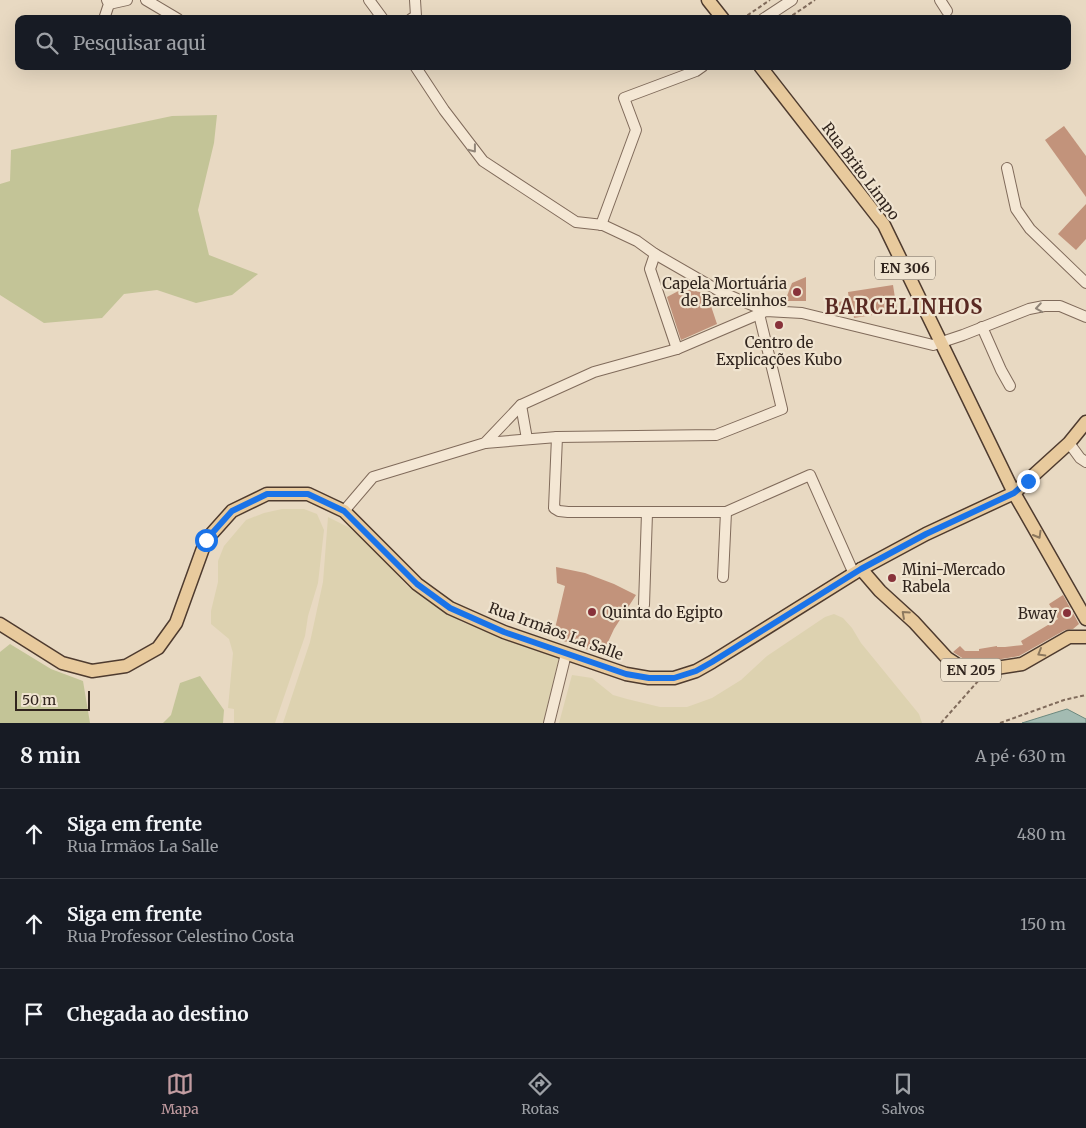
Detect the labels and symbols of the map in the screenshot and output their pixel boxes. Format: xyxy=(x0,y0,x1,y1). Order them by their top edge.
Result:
street label: Rua Brito Limpo xyxy=(818,118,904,224)
one-way arrow xyxy=(468,143,476,152)
road number: EN 306 xyxy=(875,256,935,280)
place label: Capela Mortuária de Barcelinhos xyxy=(662,274,787,310)
marker: Capela Mortuária de Barcelinhos xyxy=(791,286,803,298)
district label: BARCELINHOS xyxy=(825,294,983,319)
one-way arrow xyxy=(1035,302,1044,312)
marker: Centro de Explicações Kubo xyxy=(773,319,785,331)
place label: Centro de Explicações Kubo xyxy=(716,333,842,369)
route end xyxy=(1017,470,1040,493)
route start xyxy=(195,529,218,552)
one-way arrow xyxy=(1032,530,1042,539)
place label: Mini-Mercado Rabela xyxy=(902,560,1006,596)
marker: Mini-Mercado Rabela xyxy=(886,572,898,584)
street label: Rua Irmãos La Salle xyxy=(486,598,626,664)
place label: Quinta do Egipto xyxy=(602,603,723,622)
place label: Bway xyxy=(1018,604,1057,623)
marker: Quinta do Egipto xyxy=(586,606,598,618)
marker: Bway xyxy=(1061,607,1073,619)
one-way arrow xyxy=(901,610,910,619)
one-way arrow xyxy=(1038,647,1047,657)
road number: EN 205 xyxy=(941,658,1001,682)
scale bar xyxy=(15,688,90,711)

